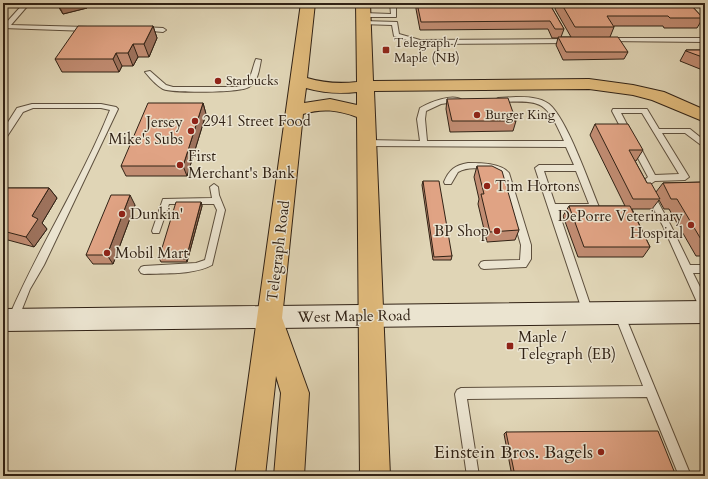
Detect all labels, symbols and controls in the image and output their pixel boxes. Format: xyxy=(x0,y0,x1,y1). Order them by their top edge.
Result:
place label: Telegraph / Maple (NB) xyxy=(394,34,460,67)
marker: Telegraph / Maple (NB) xyxy=(381,45,391,55)
place label: Starbucks xyxy=(226,72,278,90)
marker: Starbucks xyxy=(213,76,223,86)
place label: Burger King xyxy=(485,106,556,124)
marker: Burger King xyxy=(472,110,482,120)
place label: 2941 Street Food xyxy=(203,111,311,131)
place label: Jersey Mike's Subs xyxy=(109,112,183,149)
marker: 2941 Street Food xyxy=(190,116,200,126)
marker: Jersey Mike's Subs xyxy=(186,126,196,136)
place label: First Merchant's Bank xyxy=(188,146,295,183)
marker: First Merchant's Bank xyxy=(175,160,185,170)
place label: Tim Hortons xyxy=(495,176,579,196)
marker: Tim Hortons xyxy=(482,181,492,191)
street label: Telegraph Road xyxy=(262,199,294,303)
place label: Dunkin' xyxy=(130,204,183,224)
place label: DePorre Veterinary Hospital xyxy=(558,206,683,243)
marker: Dunkin' xyxy=(117,209,127,219)
marker: DePorre Veterinary Hospital xyxy=(686,220,696,230)
place label: BP Shop xyxy=(434,221,489,241)
marker: BP Shop xyxy=(492,226,502,236)
place label: Mobil Mart xyxy=(115,243,188,263)
marker: Mobil Mart xyxy=(102,248,112,258)
street label: West Maple Road xyxy=(296,305,411,327)
place label: Maple / Telegraph (EB) xyxy=(518,327,616,364)
marker: Maple / Telegraph (EB) xyxy=(505,341,515,351)
place label: Einstein Bros. Bagels xyxy=(434,440,593,465)
marker: Einstein Bros. Bagels xyxy=(596,447,606,457)

